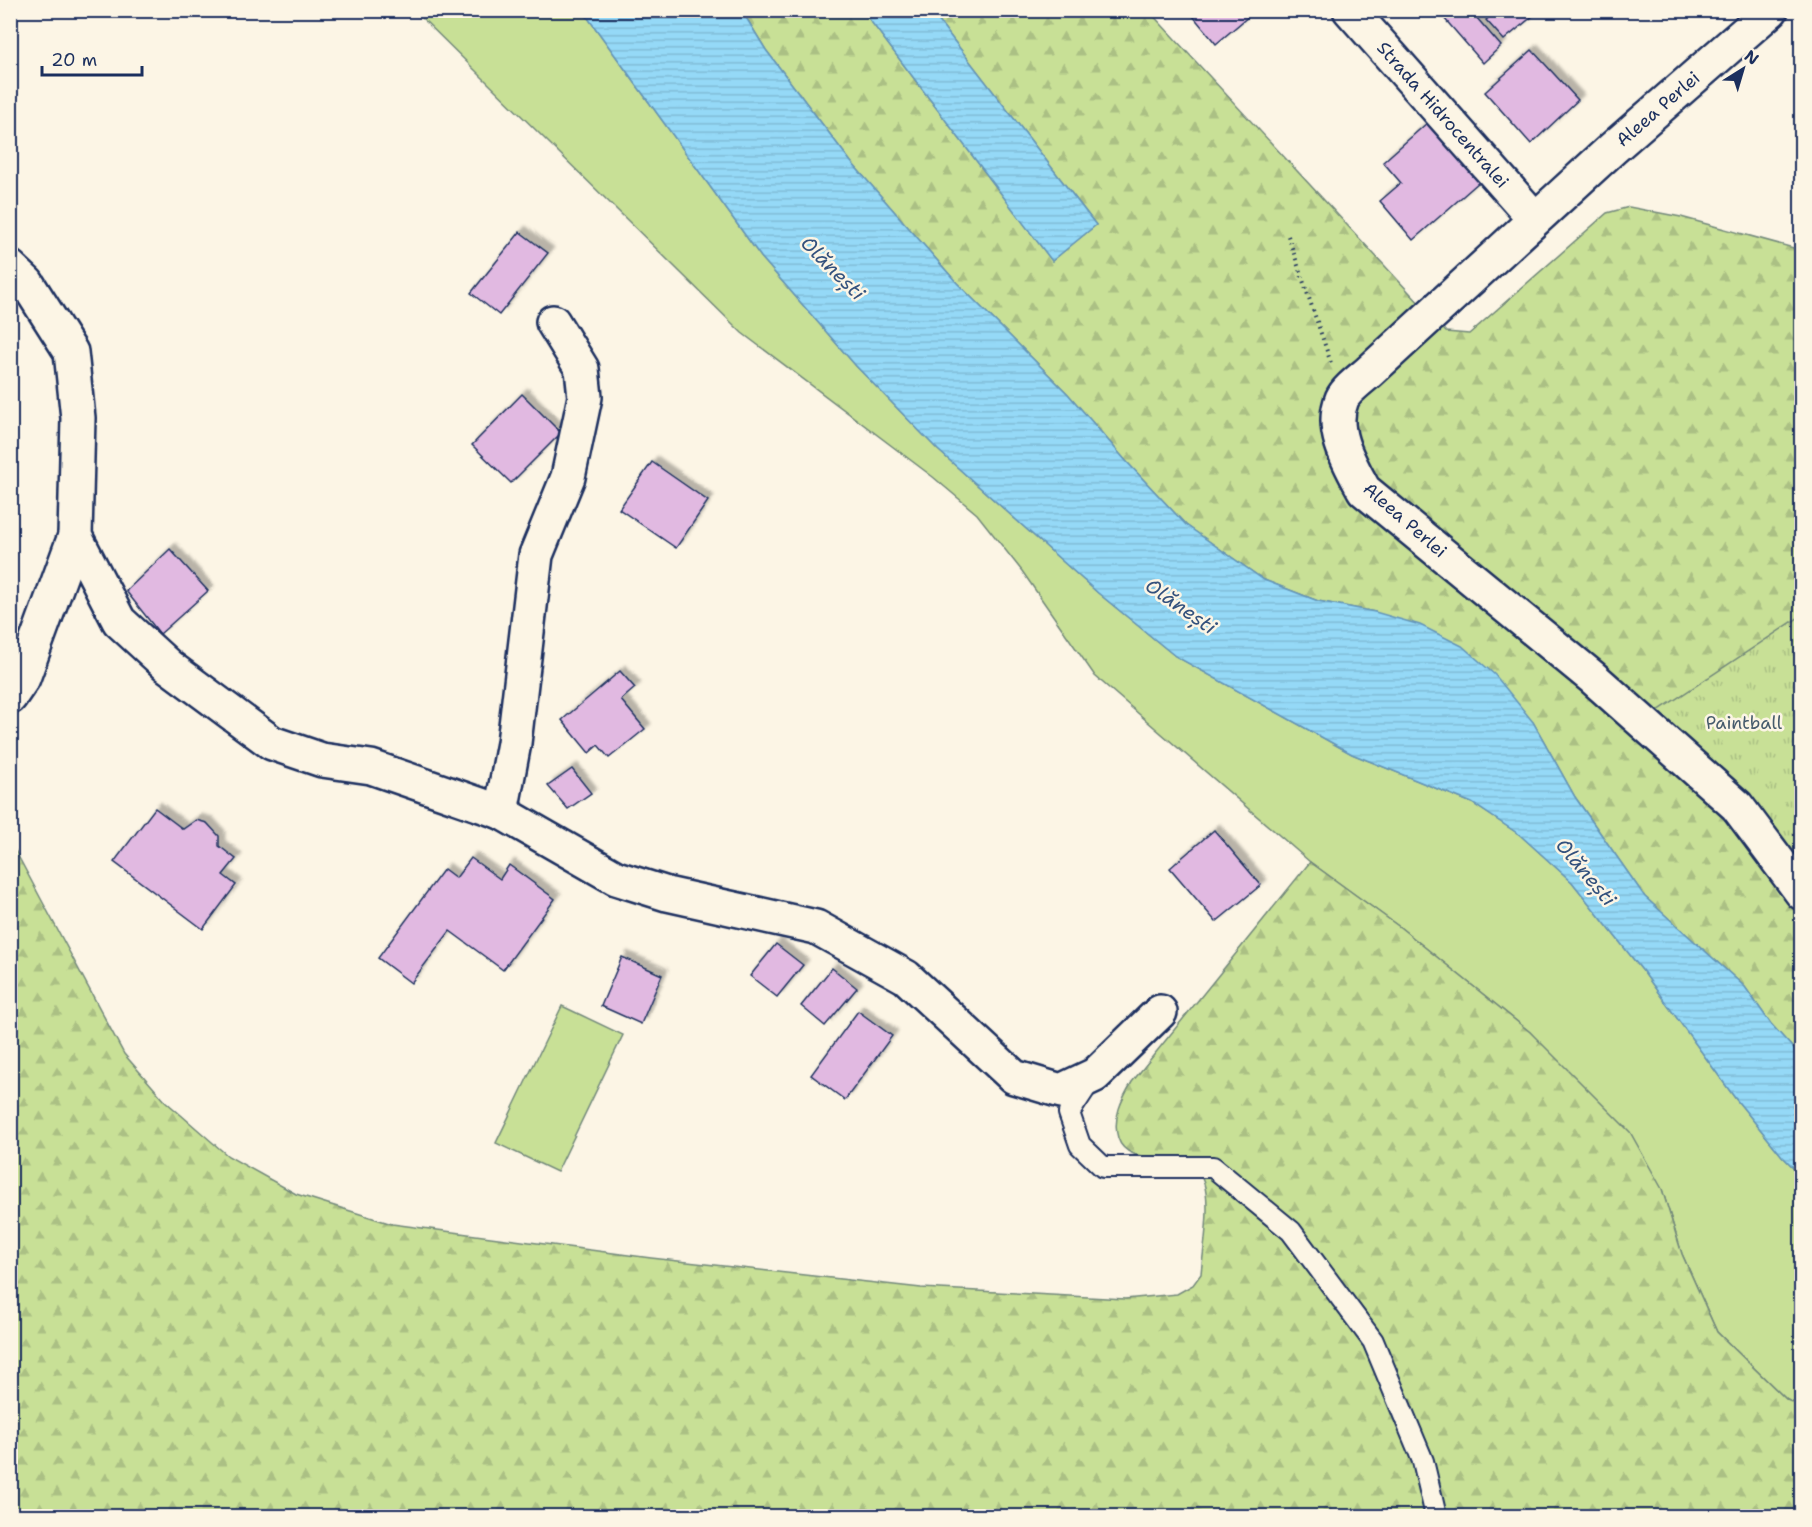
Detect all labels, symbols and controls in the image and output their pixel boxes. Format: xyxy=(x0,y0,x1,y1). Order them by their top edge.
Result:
street label: Strada Hidrocentralei xyxy=(1371,36,1514,193)
scale bar xyxy=(42,39,142,77)
north arrow xyxy=(1713,39,1773,99)
text: N xyxy=(1740,45,1763,70)
text: 20 m xyxy=(51,48,97,72)
street label: Aleea Perlei xyxy=(1611,66,1705,152)
water label: Olănești xyxy=(795,230,871,307)
street label: Aleea Perlei xyxy=(1358,477,1452,563)
water label: Olănești xyxy=(1140,572,1222,641)
park label: Paintball xyxy=(1706,711,1783,735)
water label: Olănești xyxy=(1549,833,1622,912)

